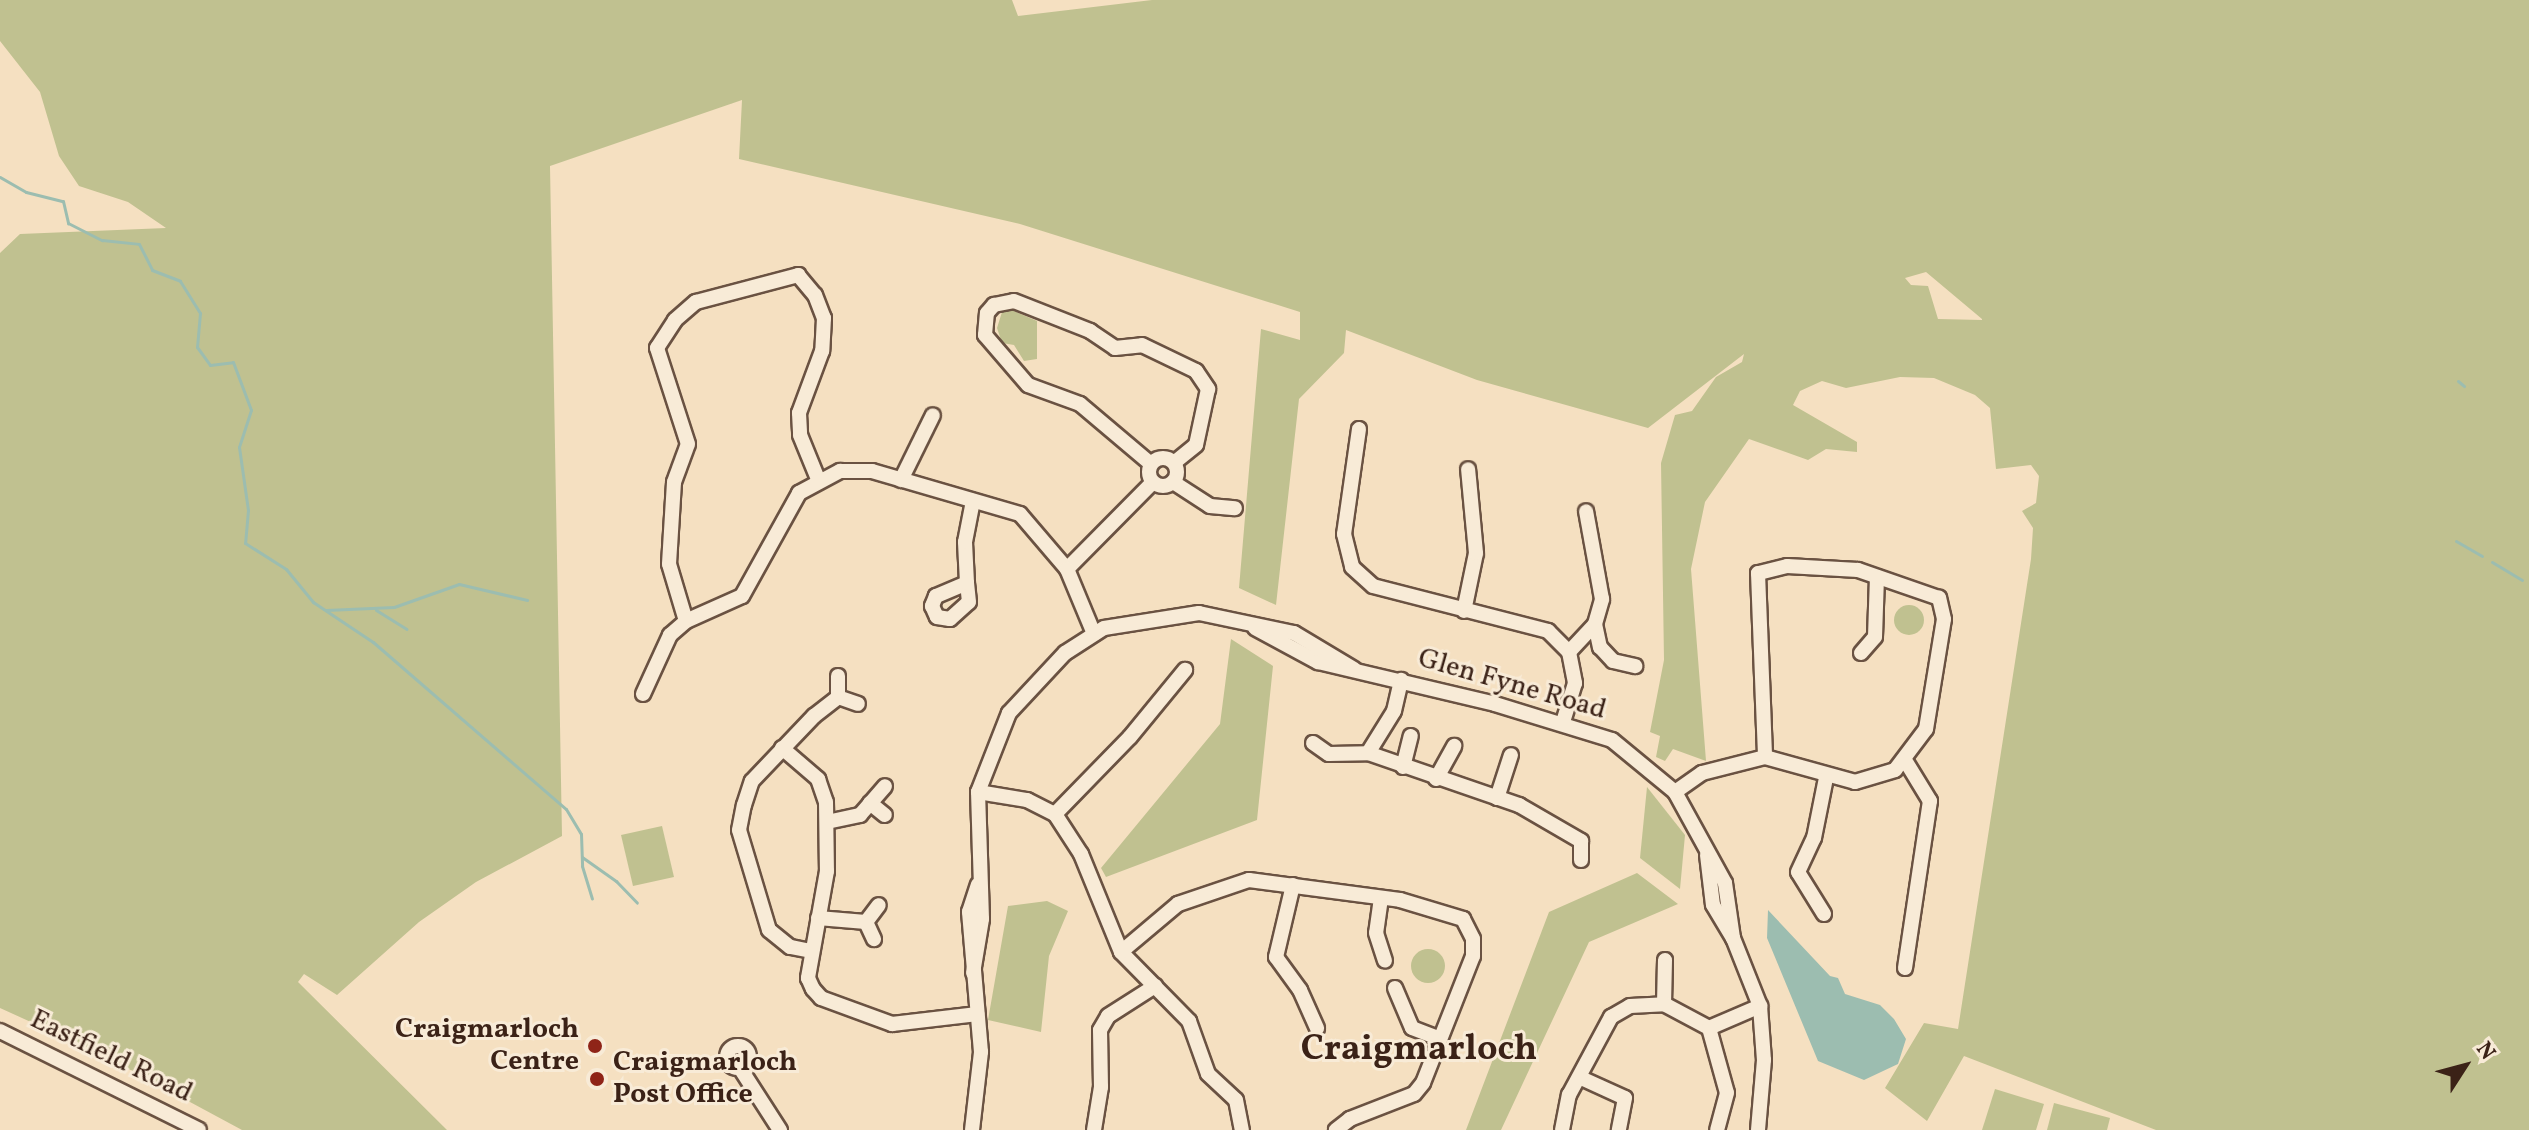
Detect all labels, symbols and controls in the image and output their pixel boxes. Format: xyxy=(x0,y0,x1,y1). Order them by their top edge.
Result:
street label: Glen Fyne Road xyxy=(1414,642,1610,728)
street label: Eastfield Road xyxy=(24,1003,198,1111)
place label: Craigmarloch Centre xyxy=(395,1013,579,1079)
north arrow xyxy=(2425,1026,2505,1106)
district label: Craigmarloch xyxy=(1301,1029,1537,1073)
text: N xyxy=(2468,1036,2502,1067)
marker: Craigmarloch Centre xyxy=(586,1037,604,1055)
place label: Craigmarloch Post Office xyxy=(613,1046,797,1112)
marker: Craigmarloch Post Office xyxy=(588,1070,606,1088)

